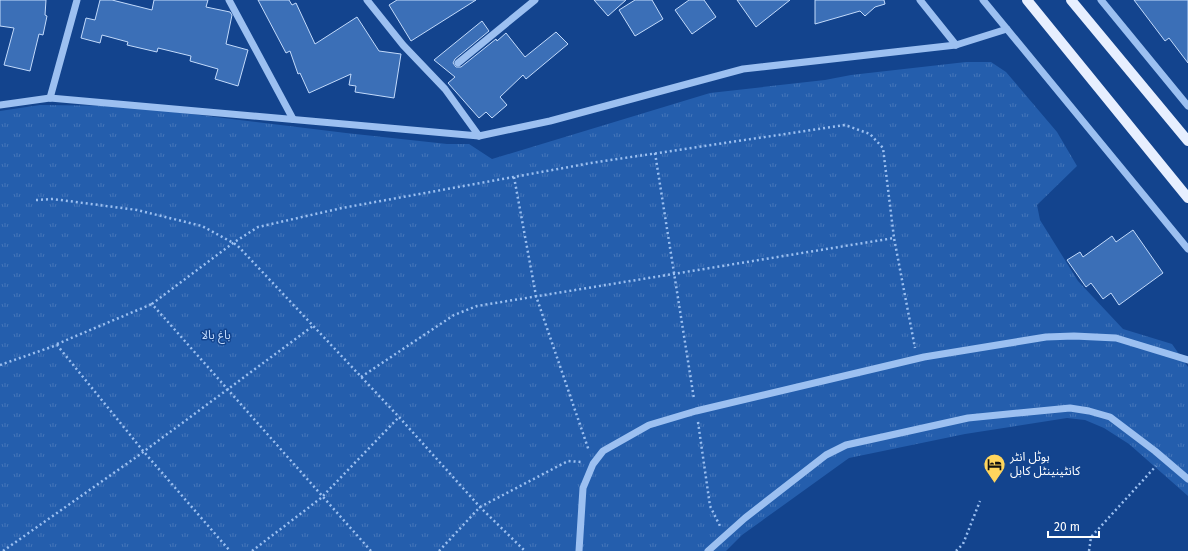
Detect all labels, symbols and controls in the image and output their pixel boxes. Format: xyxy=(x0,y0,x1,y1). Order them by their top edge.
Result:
park label: باغ بالا xyxy=(201,328,231,344)
place label: ہوٹل انٹر کانٹینینٹل کابل xyxy=(1009,450,1081,478)
hotel icon: ہوٹل انٹر کانٹینینٹل کابل xyxy=(981,451,1007,484)
scale bar xyxy=(1048,513,1099,539)
text: 20 m xyxy=(1054,520,1080,534)

